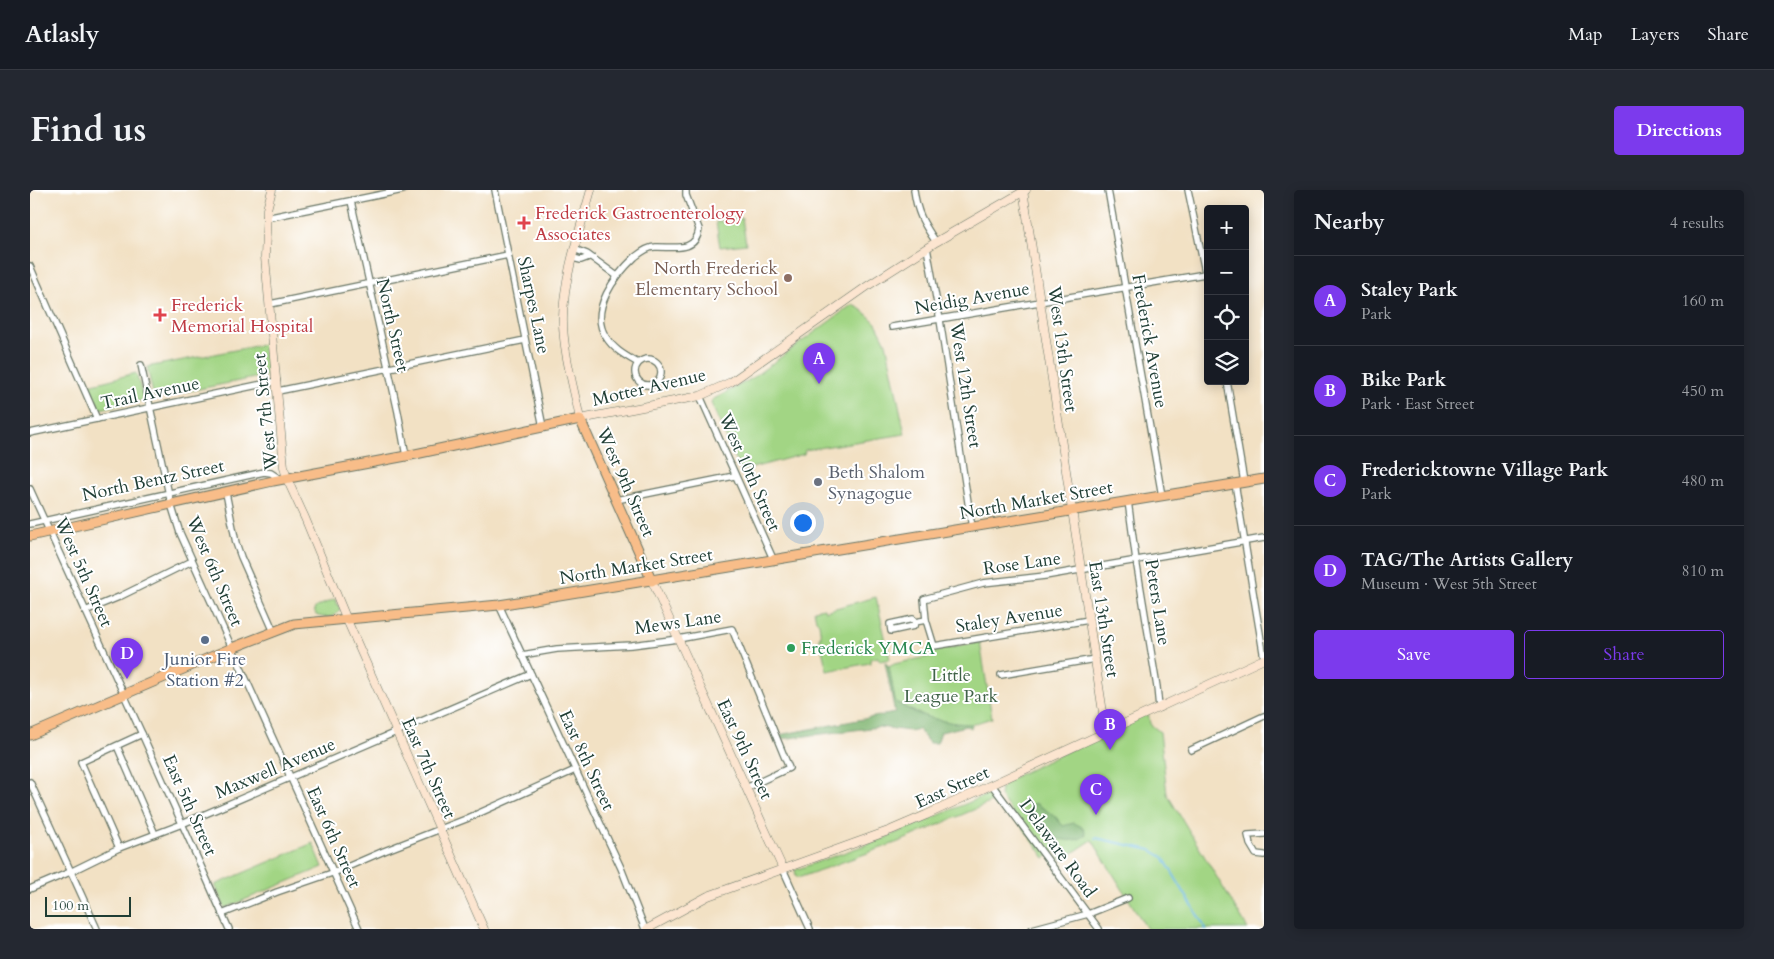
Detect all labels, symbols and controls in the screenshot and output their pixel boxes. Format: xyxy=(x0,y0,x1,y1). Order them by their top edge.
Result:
text: Atlasly xyxy=(25,18,99,51)
text: Map xyxy=(1568,22,1603,47)
text: Layers xyxy=(1631,22,1680,47)
text: Share xyxy=(1708,22,1749,47)
text: Find us xyxy=(30,106,146,154)
button: Directions xyxy=(1614,106,1744,155)
place label: Frederick Gastroenterology Associates xyxy=(535,201,745,247)
map controls xyxy=(1204,205,1249,385)
button: + xyxy=(1204,205,1249,250)
text: Nearby xyxy=(1314,208,1385,237)
text: 4 results xyxy=(1670,212,1724,234)
marker: Frederick Gastroenterology Associates xyxy=(517,216,531,230)
button: − xyxy=(1204,250,1249,295)
street label: Sharpes Lane xyxy=(511,254,556,356)
place label: North Frederick Elementary School xyxy=(635,256,778,302)
marker: North Frederick Elementary School xyxy=(782,272,794,284)
street label: Frederick Avenue xyxy=(1125,272,1174,410)
street label: North Street xyxy=(370,276,415,375)
street label: Neidig Avenue xyxy=(913,276,1032,321)
text: Staley Park xyxy=(1361,277,1458,303)
street label: West 13th Street xyxy=(1041,284,1084,414)
text: A xyxy=(1324,290,1336,312)
text: 160 m xyxy=(1682,290,1724,312)
place label: Frederick Memorial Hospital xyxy=(171,293,314,339)
button: locate xyxy=(1204,295,1249,340)
text: Park xyxy=(1361,303,1392,325)
marker: Frederick Memorial Hospital xyxy=(153,308,167,322)
street label: West 12th Street xyxy=(943,320,988,450)
button: layers xyxy=(1204,340,1249,385)
pin: A xyxy=(803,343,835,384)
street label: West 7th Street xyxy=(247,352,284,473)
street label: Motter Avenue xyxy=(590,362,708,413)
text: Bike Park xyxy=(1361,367,1446,393)
street label: Trail Avenue xyxy=(98,371,202,416)
text: B xyxy=(1324,380,1336,402)
text: 450 m xyxy=(1682,380,1724,402)
text: Park · East Street xyxy=(1361,393,1474,415)
street label: West 10th Street xyxy=(712,408,787,535)
street label: West 9th Street xyxy=(590,423,661,541)
street label: North Bentz Street xyxy=(80,453,227,508)
text: Fredericktowne Village Park xyxy=(1361,457,1608,483)
place label: Beth Shalom Synagogue xyxy=(828,460,926,506)
text: C xyxy=(1324,470,1336,492)
text: 480 m xyxy=(1682,470,1724,492)
street label: North Market Street xyxy=(958,475,1115,526)
marker: Beth Shalom Synagogue xyxy=(812,476,824,488)
text: Park xyxy=(1361,483,1392,505)
your location xyxy=(790,510,816,536)
street label: West 6th Street xyxy=(180,511,249,630)
street label: West 5th Street xyxy=(48,513,119,631)
street label: North Market Street xyxy=(558,542,715,591)
street label: Rose Lane xyxy=(982,546,1063,581)
text: TAG/The Artists Gallery xyxy=(1361,547,1573,573)
street label: Peters Lane xyxy=(1138,557,1177,647)
street label: East 13th Street xyxy=(1082,559,1125,679)
text: D xyxy=(1323,560,1337,582)
text: 810 m xyxy=(1682,560,1724,582)
text: Museum · West 5th Street xyxy=(1361,573,1537,595)
street label: Staley Avenue xyxy=(954,598,1064,639)
street label: Mews Lane xyxy=(633,604,723,641)
button: Save xyxy=(1314,630,1514,679)
button: Share xyxy=(1524,630,1724,679)
marker: Junior Fire Station #2 xyxy=(199,634,211,646)
place label: Frederick YMCA xyxy=(801,636,935,661)
pin: D xyxy=(111,638,143,679)
marker: Frederick YMCA xyxy=(785,642,797,654)
place label: Junior Fire Station #2 xyxy=(161,647,246,693)
park label: Little League Park xyxy=(904,663,999,709)
street label: East 9th Street xyxy=(710,695,779,804)
street label: East 8th Street xyxy=(552,706,621,815)
pin: B xyxy=(1094,709,1126,750)
street label: East 7th Street xyxy=(395,714,462,823)
street label: Maxwell Avenue xyxy=(211,732,339,805)
street label: East 5th Street xyxy=(156,751,223,860)
street label: East Street xyxy=(911,760,994,815)
pin: C xyxy=(1080,774,1112,815)
street label: East 6th Street xyxy=(300,783,367,892)
street label: Delaware Road xyxy=(1013,794,1102,903)
scale bar xyxy=(45,894,131,917)
text: 100 m xyxy=(52,896,89,915)

